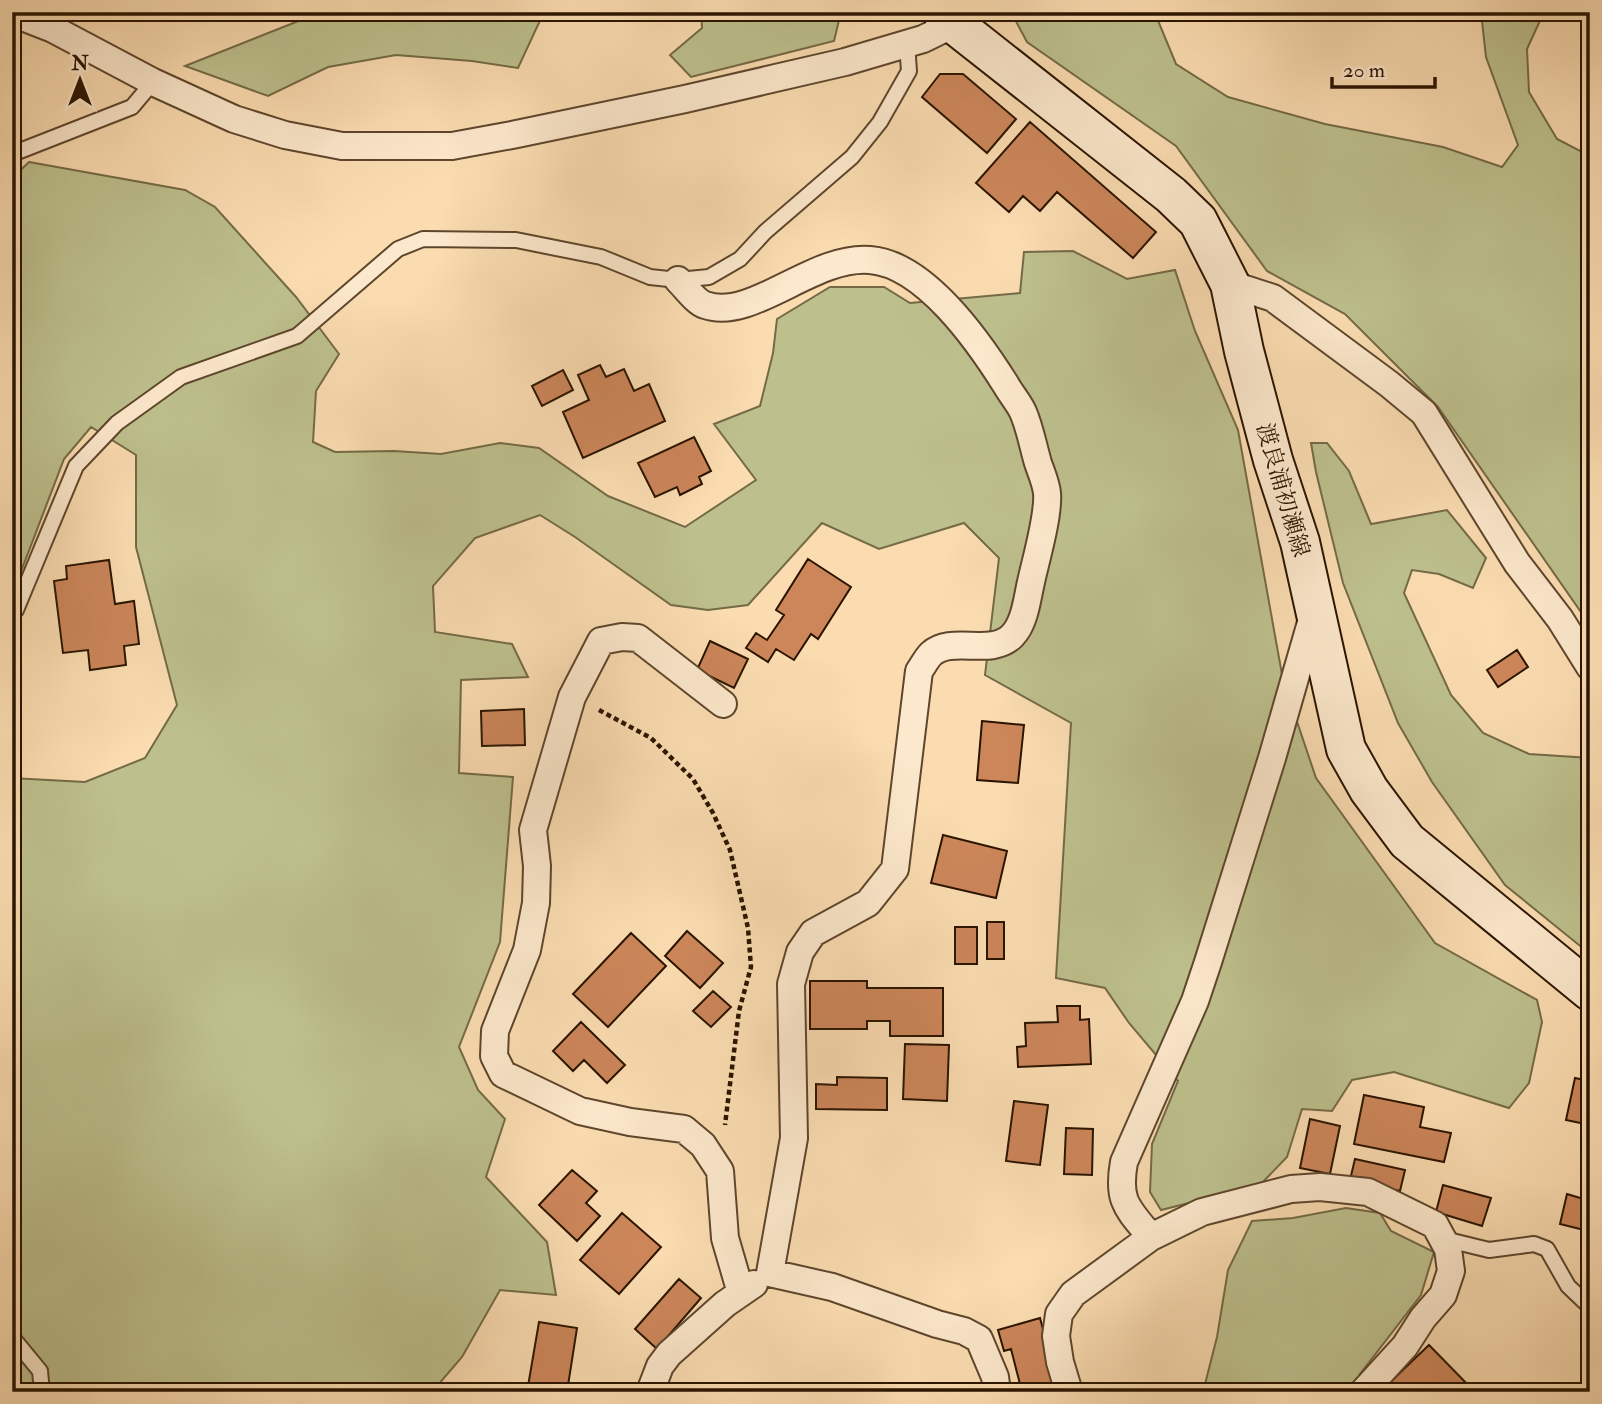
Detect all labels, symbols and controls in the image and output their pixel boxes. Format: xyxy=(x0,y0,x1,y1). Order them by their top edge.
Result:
north arrow xyxy=(46,46,116,116)
scale bar xyxy=(1332,46,1436,90)
text: N xyxy=(70,52,89,76)
text: 20 m xyxy=(1343,57,1385,84)
street label: 渡良浦初瀬線 xyxy=(1250,420,1316,560)

